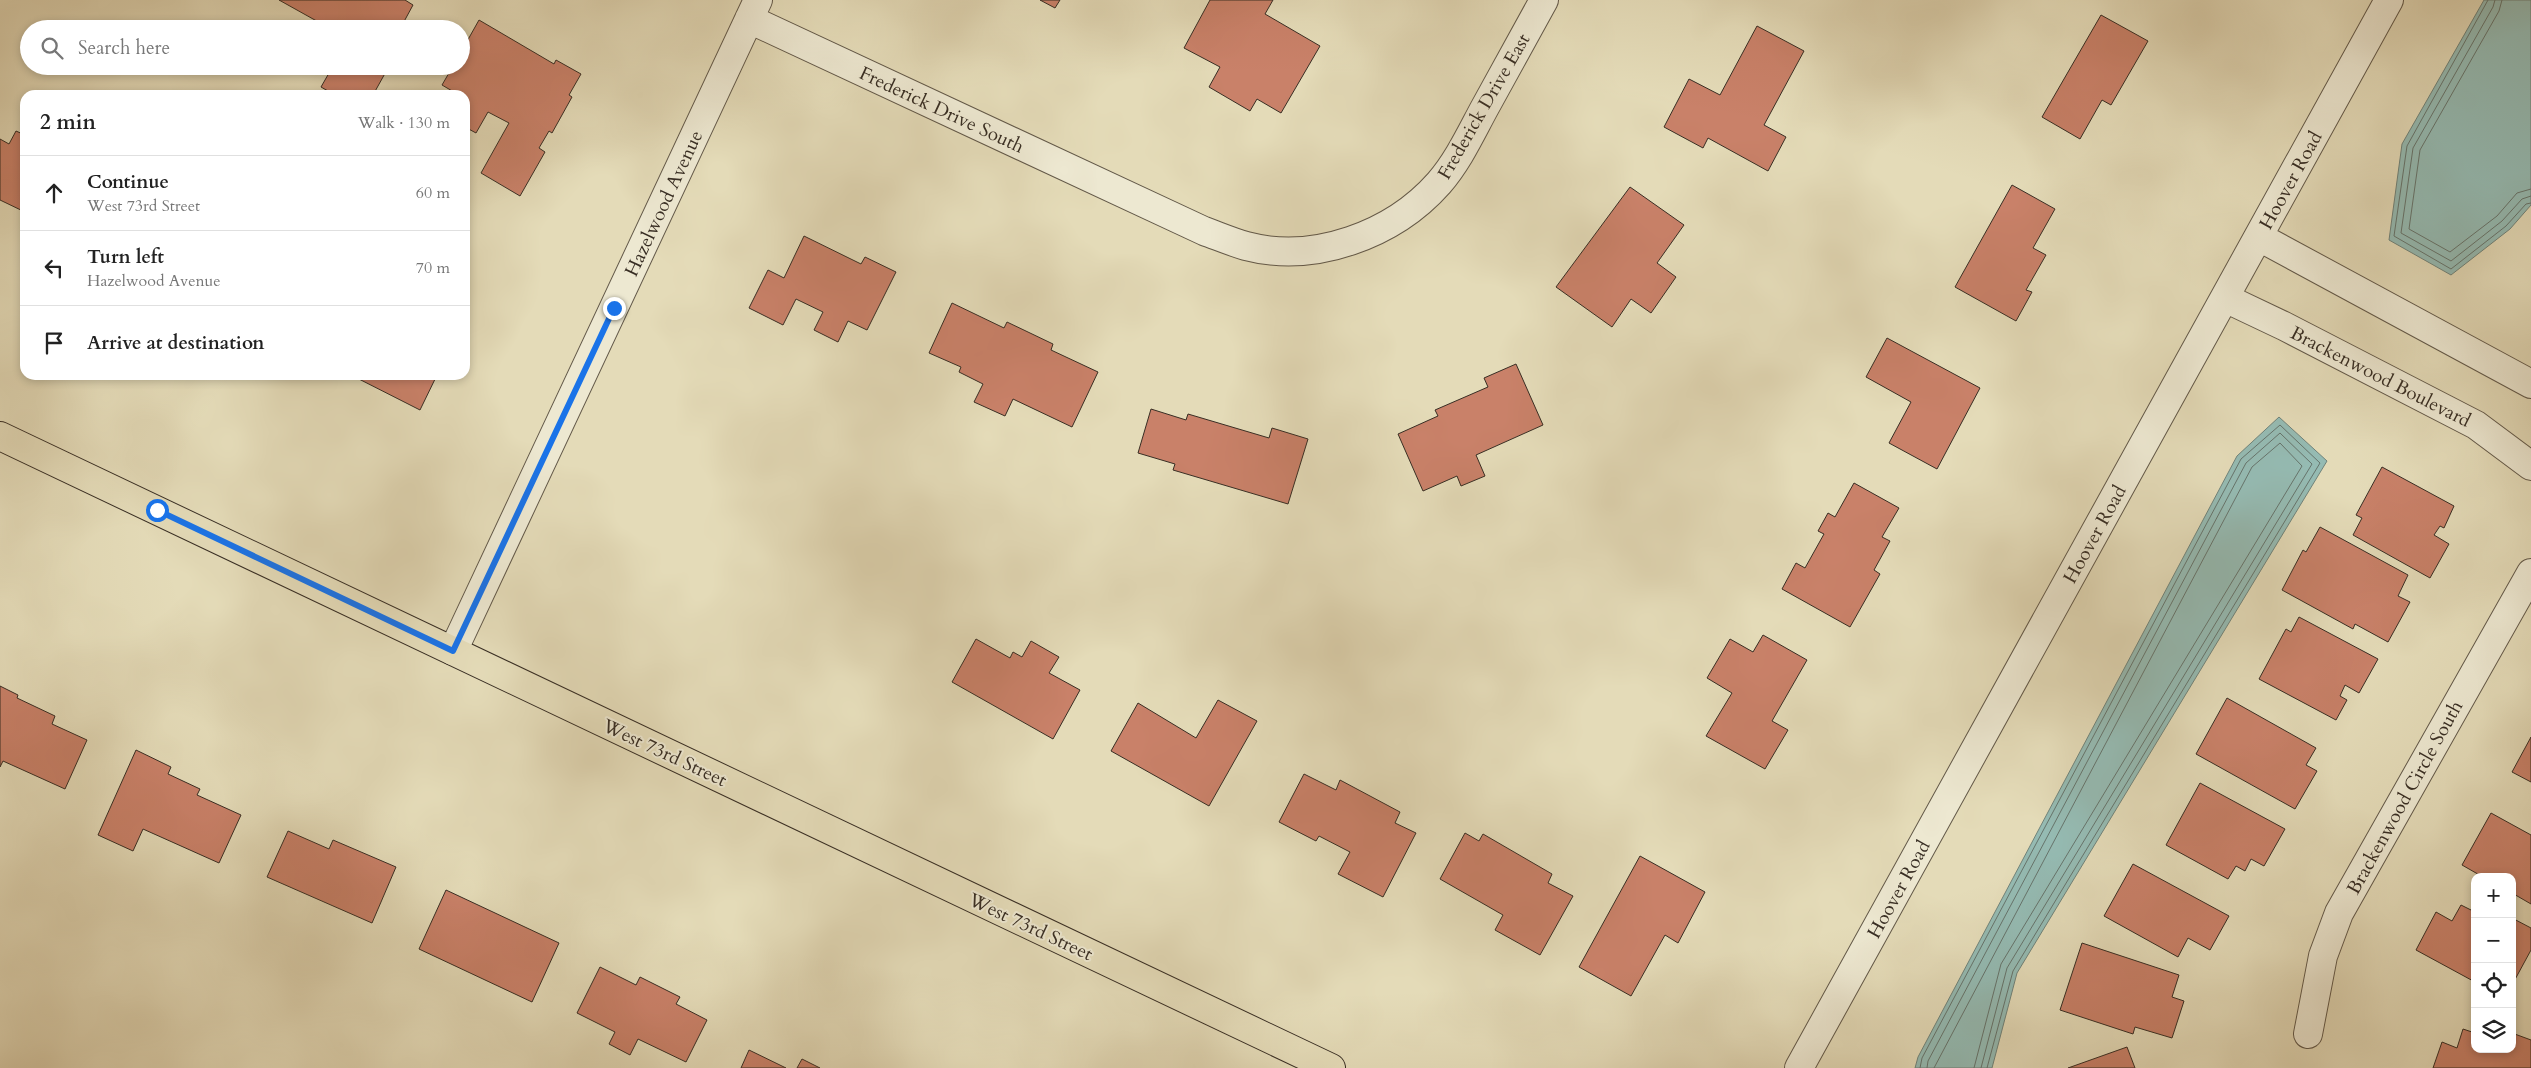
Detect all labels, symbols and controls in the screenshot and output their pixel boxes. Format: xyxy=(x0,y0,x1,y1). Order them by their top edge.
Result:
search box xyxy=(20,20,470,75)
street label: Frederick Drive East xyxy=(1431,29,1536,184)
icon: search xyxy=(38,34,66,62)
text: Search here xyxy=(78,35,170,61)
street label: Frederick Drive South xyxy=(855,60,1029,160)
text: 2 min xyxy=(40,108,96,137)
text: Walk · 130 m xyxy=(358,112,450,134)
street label: Hazelwood Avenue xyxy=(619,126,709,281)
street label: Hoover Road xyxy=(2253,127,2329,234)
text: Continue xyxy=(87,169,169,195)
icon: ahead xyxy=(40,179,68,207)
text: 60 m xyxy=(416,182,450,204)
text: West 73rd Street xyxy=(87,195,200,217)
text: Turn left xyxy=(87,244,164,270)
icon: left xyxy=(40,254,68,282)
text: 70 m xyxy=(416,257,450,279)
text: Hazelwood Avenue xyxy=(87,270,221,292)
route end xyxy=(603,297,626,320)
street label: Brackenwood Boulevard xyxy=(2286,320,2475,434)
icon: arrive xyxy=(40,329,68,357)
text: Arrive at destination xyxy=(87,330,264,356)
street label: Hoover Road xyxy=(2057,481,2133,588)
route start xyxy=(146,499,169,522)
street label: Brackenwood Circle South xyxy=(2341,695,2469,899)
street label: West 73rd Street xyxy=(597,712,731,793)
street label: Hoover Road xyxy=(1861,836,1937,943)
map controls xyxy=(2471,873,2516,1053)
button: + xyxy=(2471,873,2516,918)
street label: West 73rd Street xyxy=(963,886,1097,967)
button: − xyxy=(2471,918,2516,963)
button: locate xyxy=(2471,963,2516,1008)
button: layers xyxy=(2471,1008,2516,1053)

